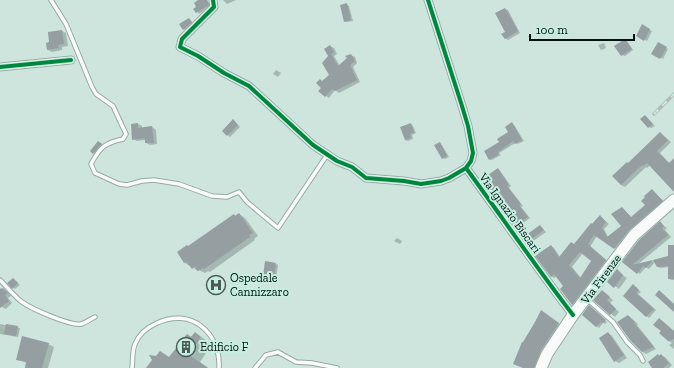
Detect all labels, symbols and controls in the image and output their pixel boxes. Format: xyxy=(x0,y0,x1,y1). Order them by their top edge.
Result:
scale bar xyxy=(530,16,634,42)
text: 100 m xyxy=(536,23,568,37)
street label: Via Ignazio Biscari xyxy=(476,169,544,256)
street label: Via Firenze xyxy=(577,251,624,307)
place label: Ospedale Cannizzaro xyxy=(230,271,289,299)
hospital icon: Ospedale Cannizzaro xyxy=(205,274,227,296)
building icon: Edificio F xyxy=(175,336,197,358)
place label: Edificio F xyxy=(200,340,249,354)

